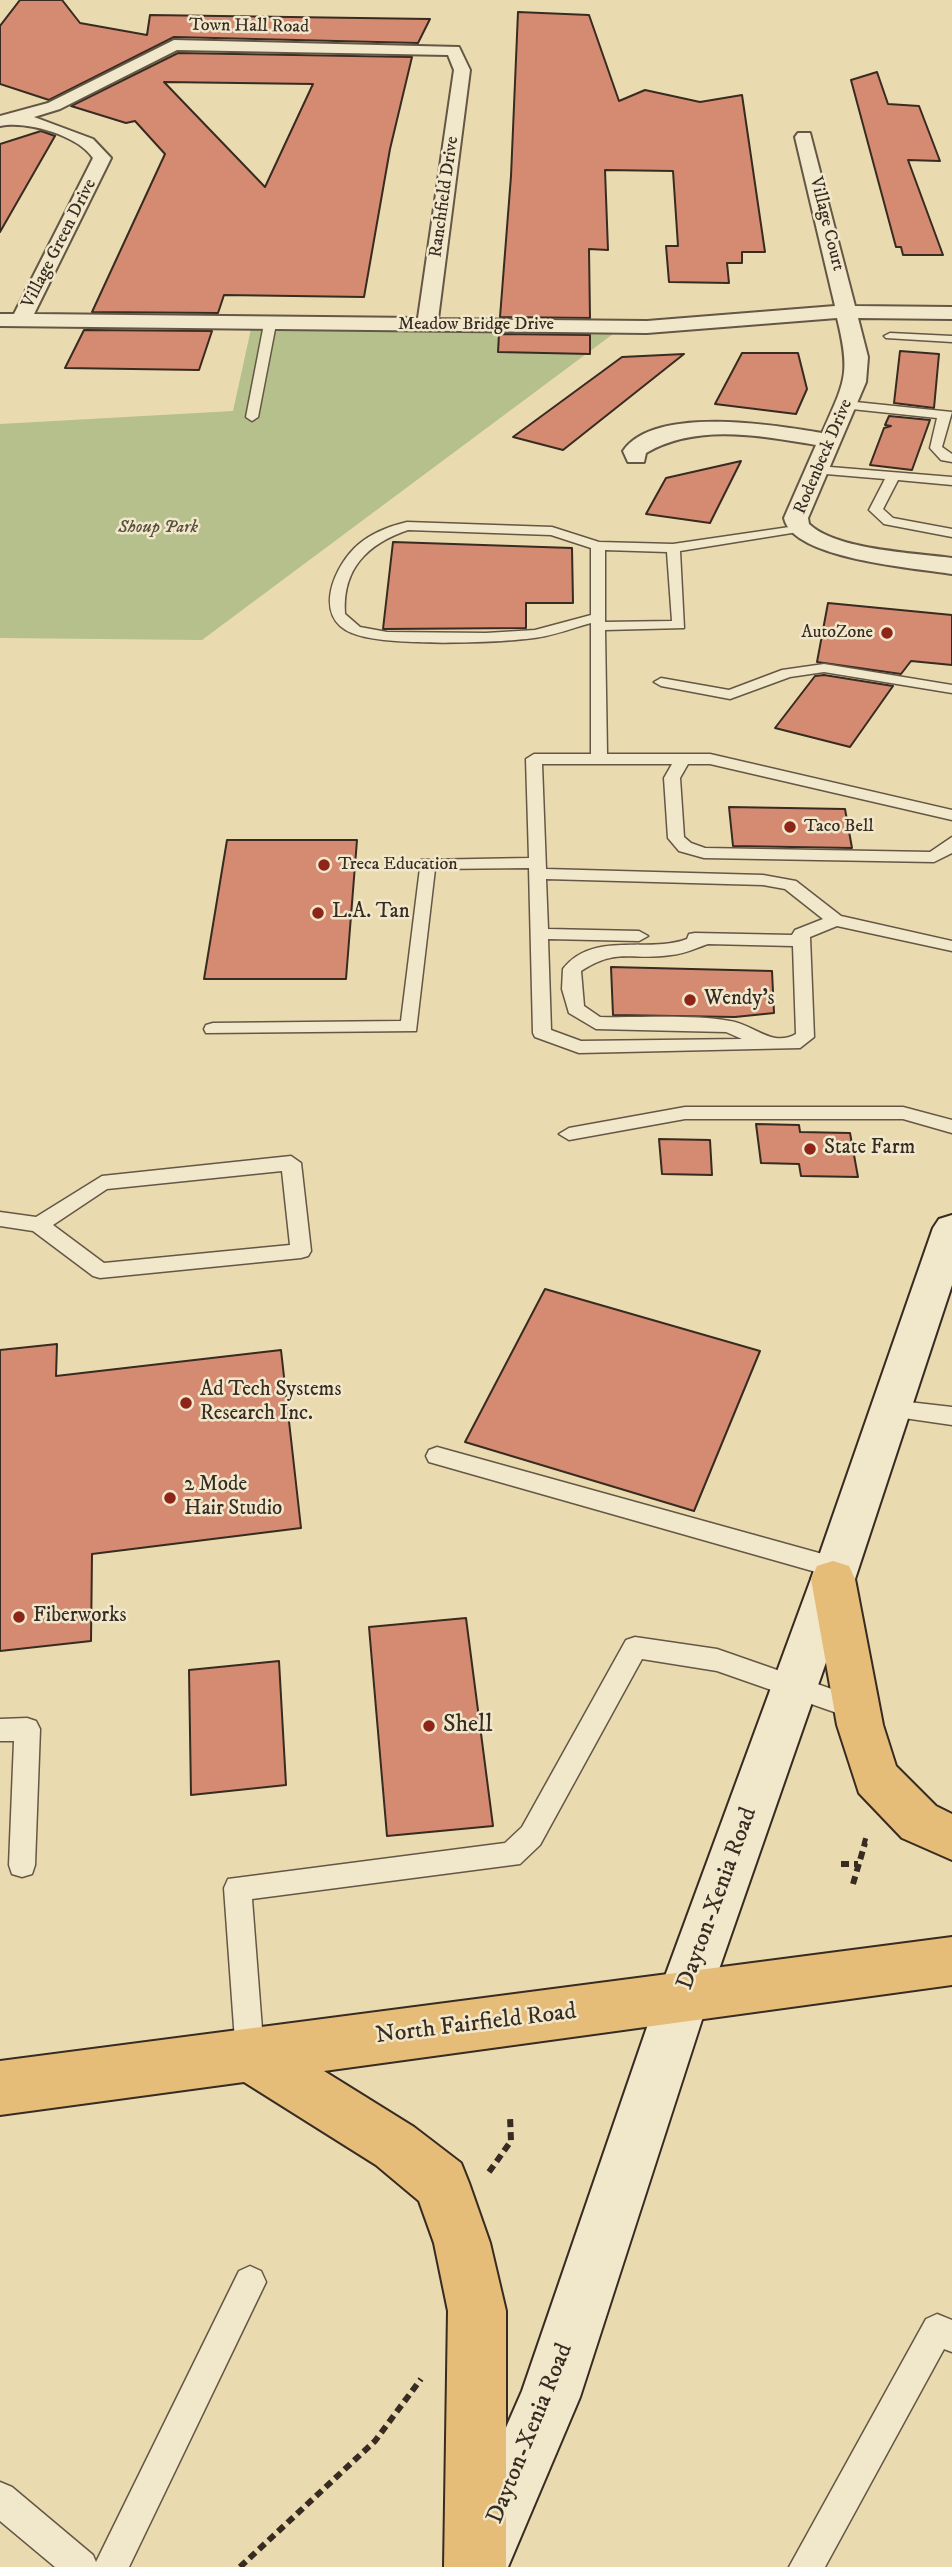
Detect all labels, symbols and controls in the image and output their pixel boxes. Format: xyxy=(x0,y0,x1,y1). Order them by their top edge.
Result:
street label: Town Hall Road xyxy=(189,15,309,39)
street label: Ranchfield Drive xyxy=(426,135,464,259)
street label: Village Court xyxy=(804,175,848,273)
street label: Village Green Drive xyxy=(18,176,102,312)
street label: Meadow Bridge Drive xyxy=(398,314,554,336)
street label: Rodenbeck Drive xyxy=(790,396,858,518)
park label: Shoup Park xyxy=(118,517,198,539)
place label: AutoZone xyxy=(801,622,873,644)
marker: AutoZone xyxy=(879,625,895,641)
place label: Taco Bell xyxy=(804,816,874,838)
marker: Taco Bell xyxy=(782,819,798,835)
place label: Treca Education xyxy=(338,854,458,876)
marker: Treca Education xyxy=(316,857,332,873)
place label: L.A. Tan xyxy=(332,900,410,926)
marker: L.A. Tan xyxy=(310,905,326,921)
place label: Wendy's xyxy=(704,987,775,1013)
marker: Wendy's xyxy=(682,992,698,1008)
place label: State Farm xyxy=(824,1136,915,1162)
marker: State Farm xyxy=(802,1141,818,1157)
place label: Ad Tech Systems Research Inc. xyxy=(200,1378,341,1428)
marker: Ad Tech Systems Research Inc. xyxy=(178,1395,194,1411)
place label: 2 Mode Hair Studio xyxy=(184,1473,282,1523)
marker: 2 Mode Hair Studio xyxy=(162,1490,178,1506)
place label: Fiberworks xyxy=(33,1604,127,1630)
marker: Fiberworks xyxy=(11,1609,27,1625)
place label: Shell xyxy=(443,1712,492,1740)
marker: Shell xyxy=(421,1718,437,1734)
street label: Dayton-Xenia Road xyxy=(672,1804,764,1994)
street label: North Fairfield Road xyxy=(374,1998,578,2052)
street label: Dayton-Xenia Road xyxy=(482,2340,580,2528)

